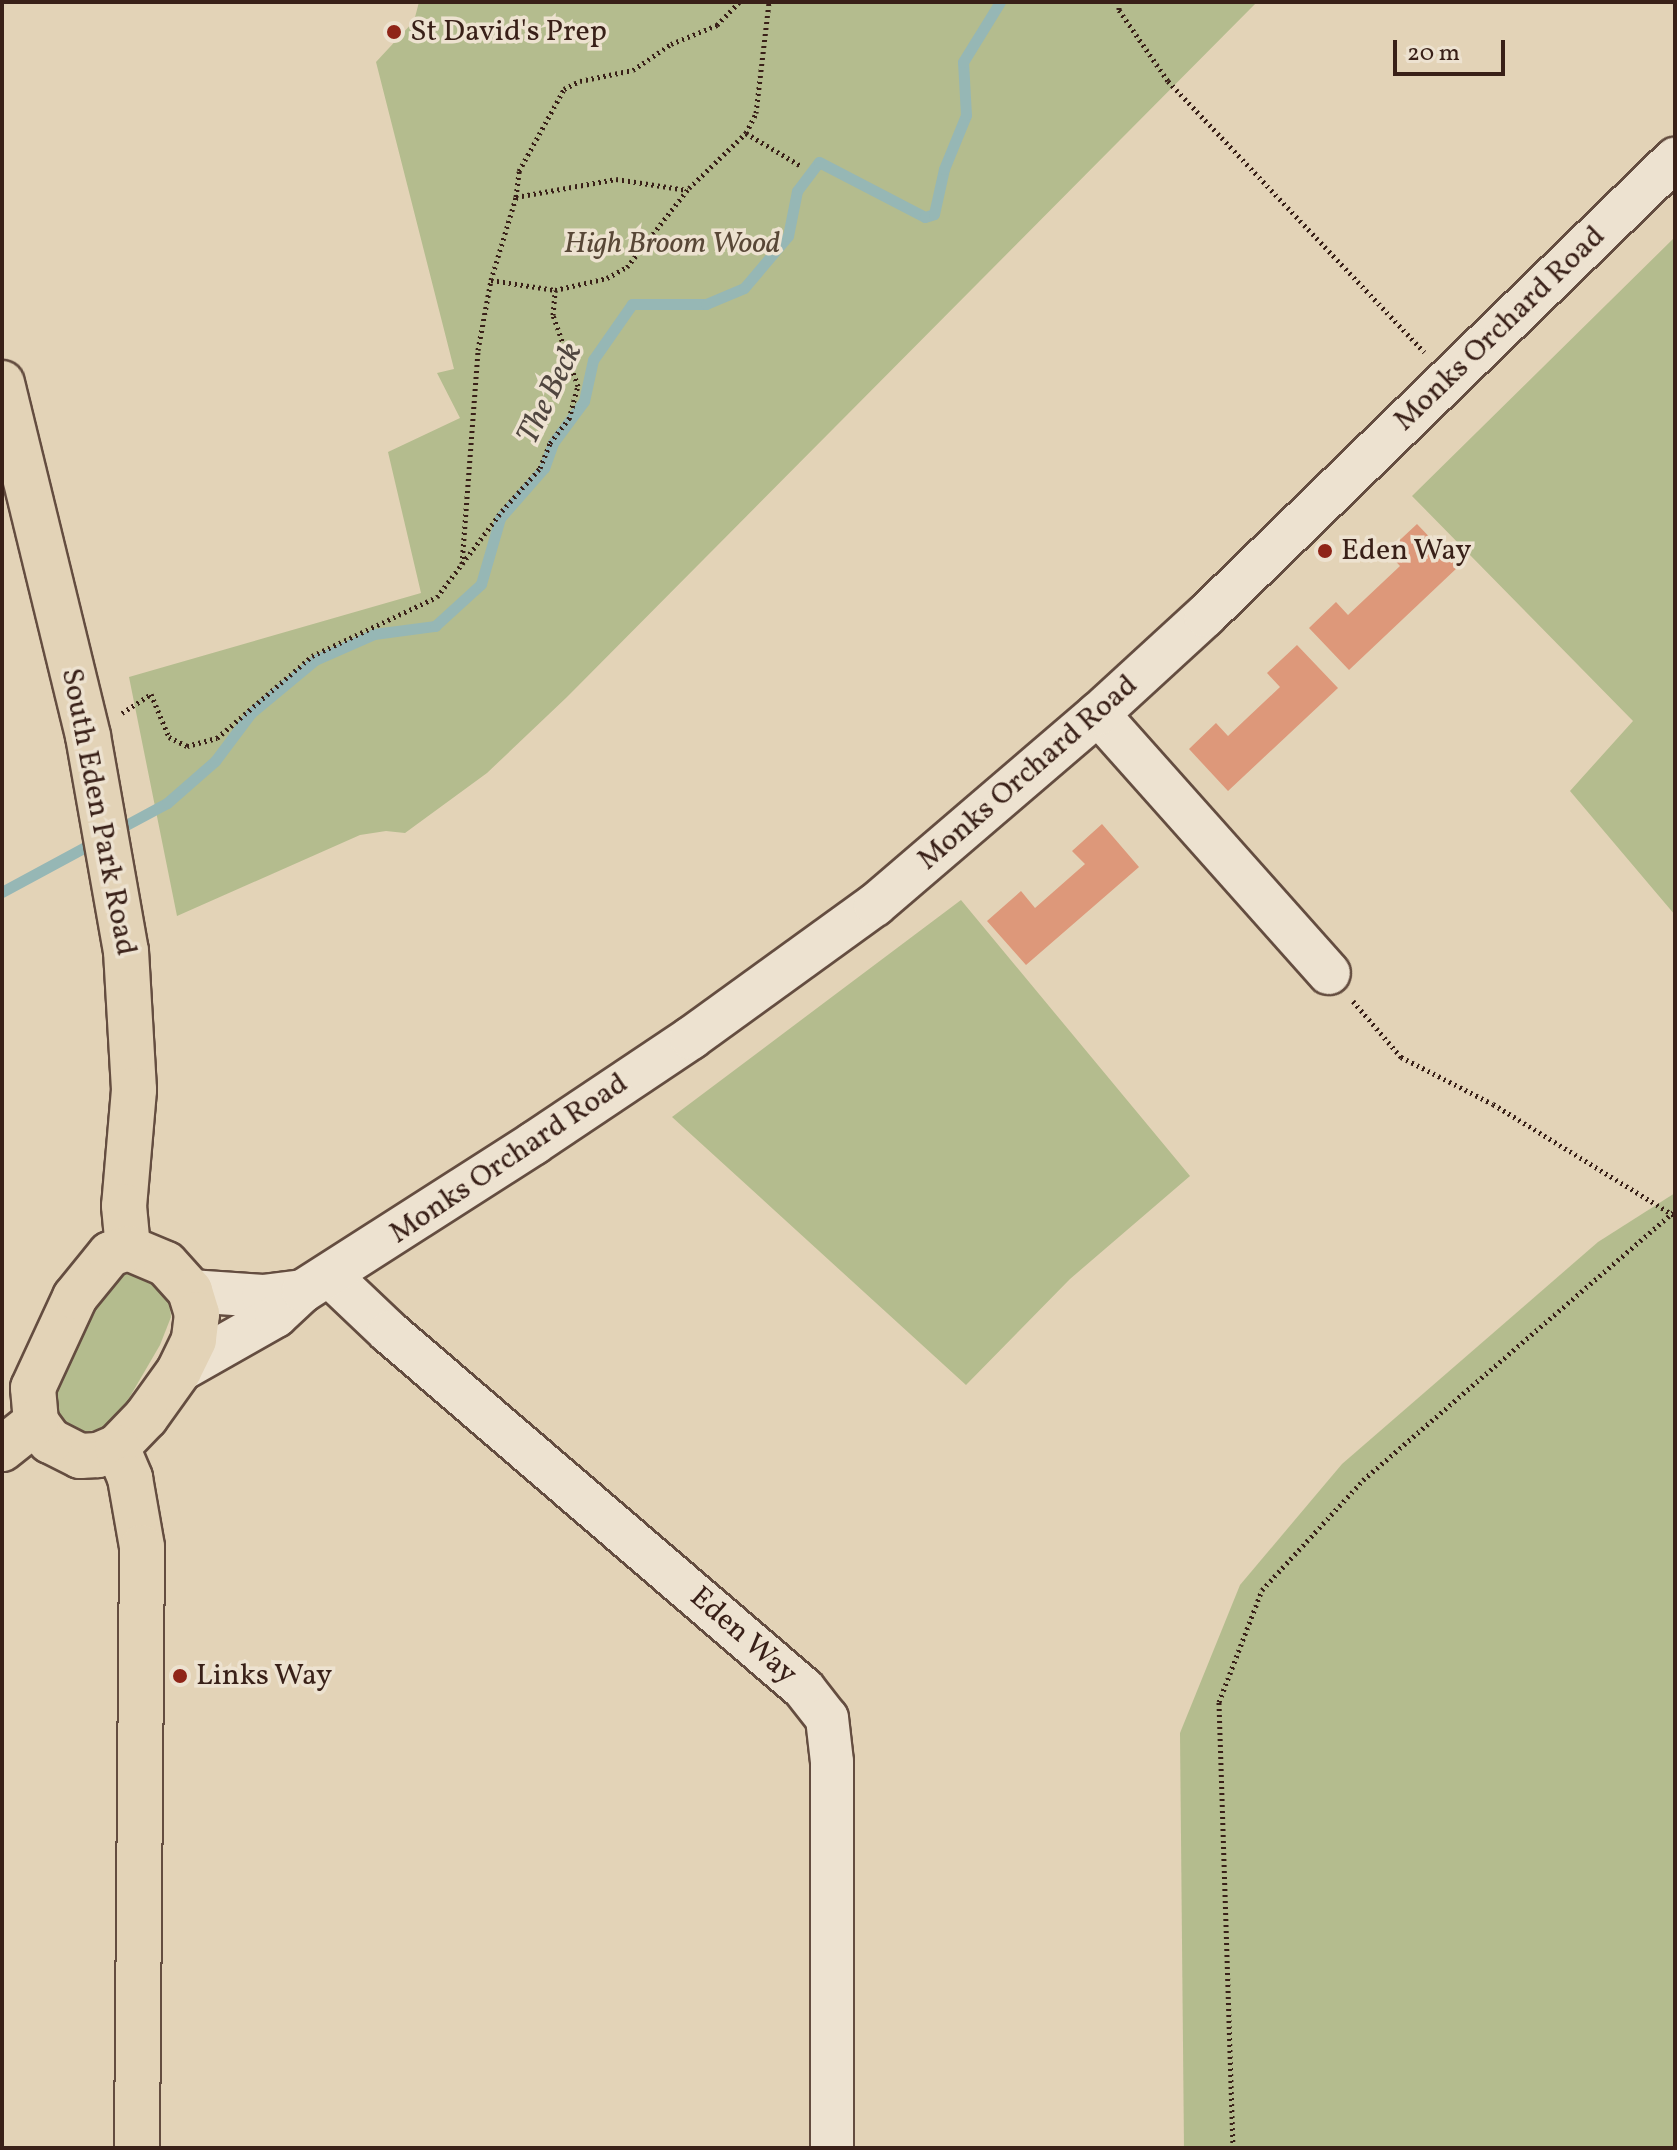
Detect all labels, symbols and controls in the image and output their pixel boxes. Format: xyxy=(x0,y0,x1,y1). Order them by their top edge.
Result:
place label: St David's Prep xyxy=(410,14,607,50)
marker: St David's Prep xyxy=(385,23,403,41)
scale bar xyxy=(1397,24,1509,74)
text: 20 m xyxy=(1407,37,1460,71)
street label: Monks Orchard Road xyxy=(1387,219,1613,439)
park label: High Broom Wood xyxy=(564,226,780,262)
water label: The Beck xyxy=(510,337,592,451)
place label: Eden Way xyxy=(1341,533,1472,569)
marker: Eden Way xyxy=(1316,542,1334,560)
street label: South Eden Park Road xyxy=(52,665,144,959)
street label: Monks Orchard Road xyxy=(911,668,1145,878)
street label: Monks Orchard Road xyxy=(383,1066,635,1252)
street label: Eden Way xyxy=(682,1579,804,1693)
place label: Links Way xyxy=(196,1658,333,1694)
marker: Links Way xyxy=(171,1667,189,1685)

